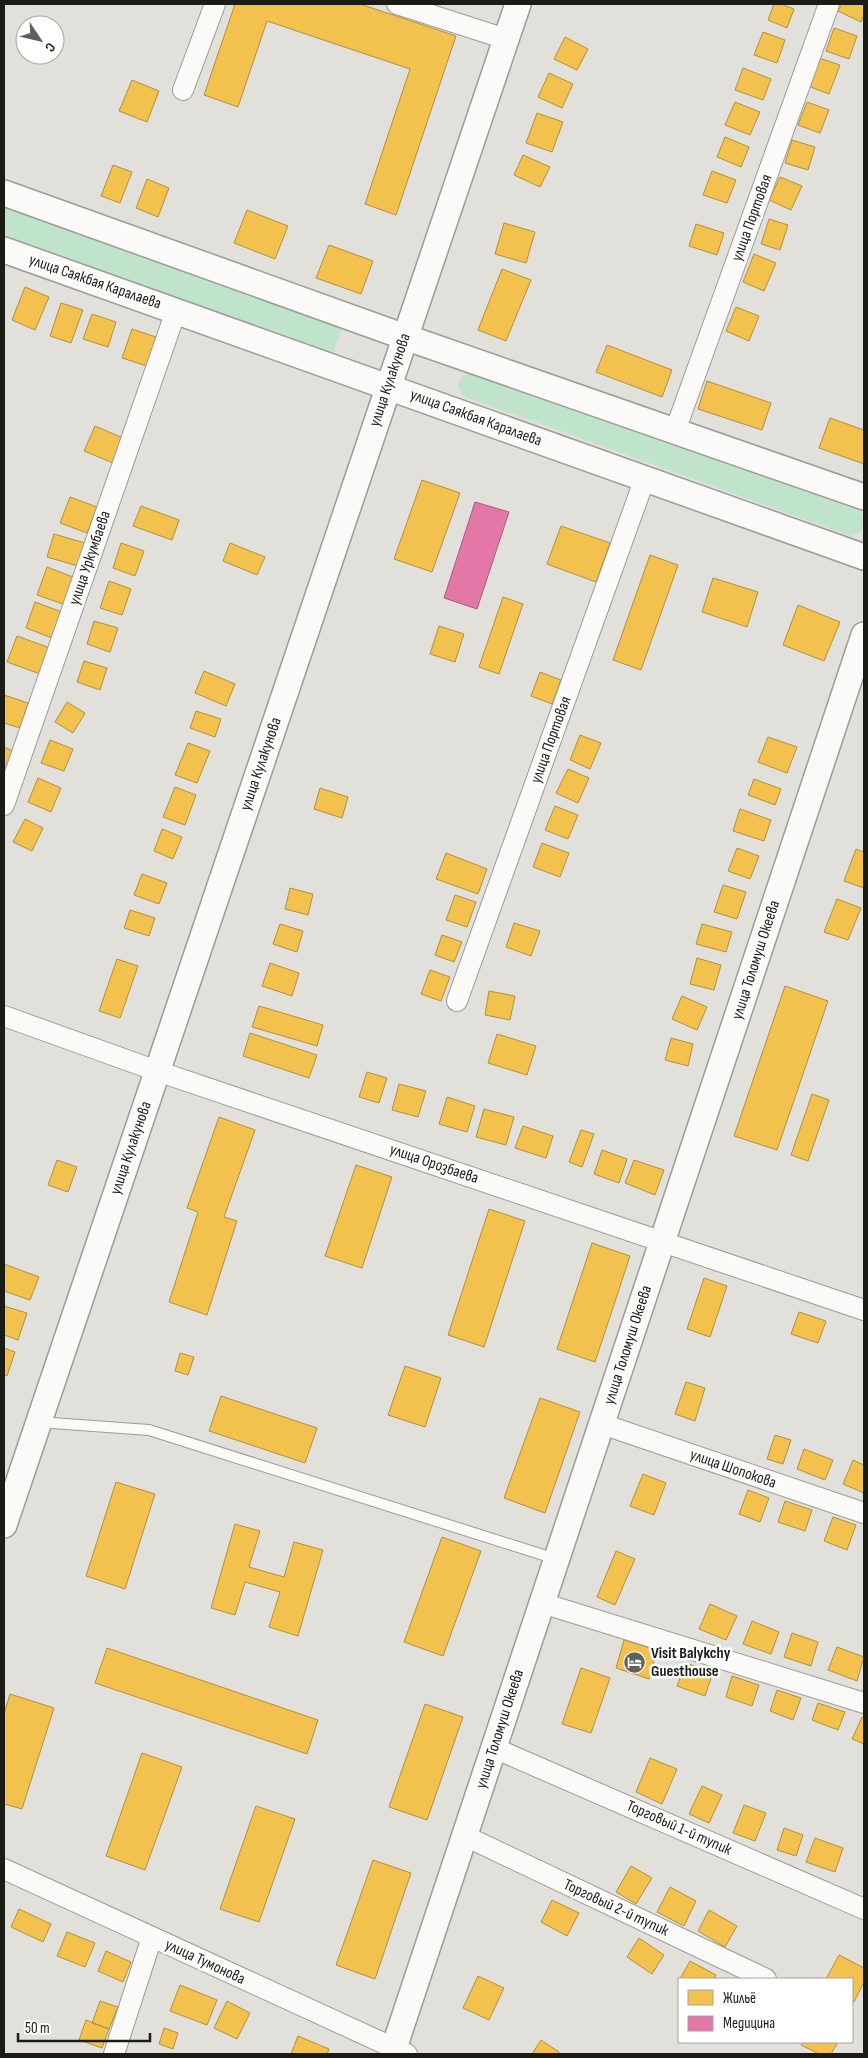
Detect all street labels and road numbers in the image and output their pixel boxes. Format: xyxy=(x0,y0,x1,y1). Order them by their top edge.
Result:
street label: улица Портовая xyxy=(727,172,777,264)
street label: улица Саякбая Каралаева xyxy=(26,250,164,314)
street label: улица Кулакунова xyxy=(365,331,415,429)
street label: улица Саякбая Каралаева xyxy=(408,385,544,451)
street label: улица Уркумбаева xyxy=(65,508,115,608)
street label: улица Портовая xyxy=(526,694,576,786)
street label: улица Кулакунова xyxy=(236,715,286,813)
street label: улица Толомуш Океева xyxy=(728,898,784,1022)
street label: улица Кулакунова xyxy=(106,1099,156,1197)
street label: улица Орозбаева xyxy=(387,1140,481,1188)
street label: улица Толомуш Океева xyxy=(600,1283,656,1407)
street label: улица Шопокова xyxy=(687,1445,779,1493)
street label: улица Толомуш Океева xyxy=(472,1667,528,1791)
street label: Торговый 1-й тупик xyxy=(624,1796,735,1860)
street label: Торговый 2-й тупик xyxy=(560,1875,673,1941)
street label: улица Тумонова xyxy=(162,1935,248,1989)

